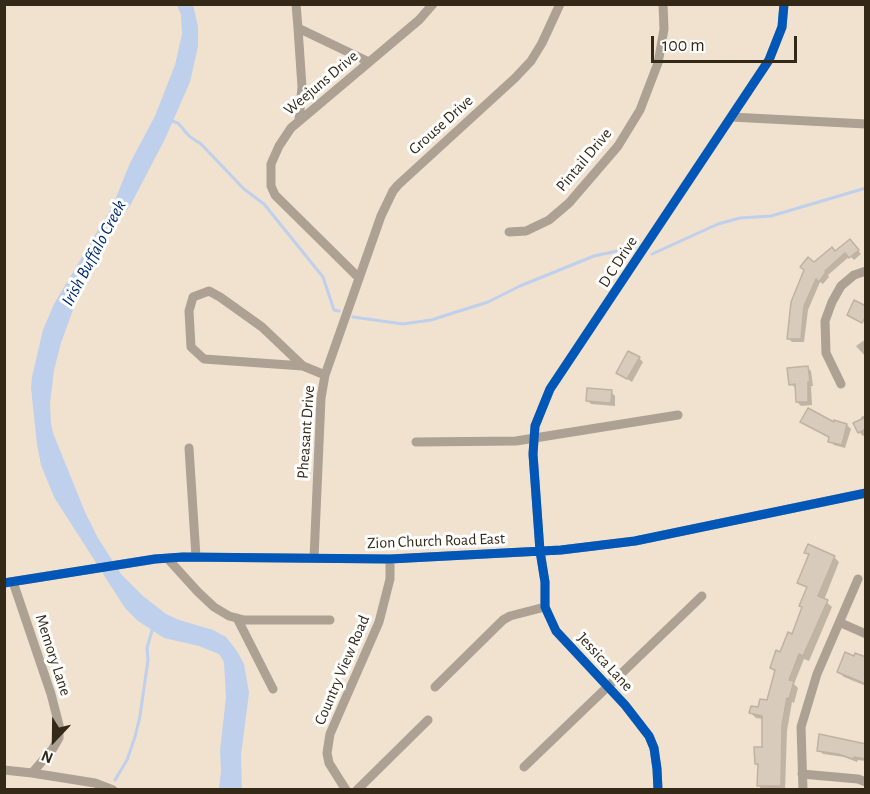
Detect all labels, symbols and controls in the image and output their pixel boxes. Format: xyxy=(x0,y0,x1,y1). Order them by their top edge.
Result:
scale bar xyxy=(654,24,800,62)
text: 100 m xyxy=(662,37,705,55)
street label: Weejuns Drive xyxy=(280,47,362,119)
street label: Grouse Drive xyxy=(405,91,477,159)
street label: Pintail Drive xyxy=(552,124,616,196)
water label: Irish Buffalo Creek xyxy=(57,196,131,310)
street label: D C Drive xyxy=(594,233,642,291)
street label: Pheasant Drive xyxy=(293,385,319,479)
street label: Zion Church Road East xyxy=(367,529,505,553)
street label: Memory Lane xyxy=(31,612,75,698)
street label: Country View Road xyxy=(310,612,374,728)
street label: Jessica Lane xyxy=(573,629,637,695)
north arrow xyxy=(24,710,84,770)
text: N xyxy=(39,747,55,766)

